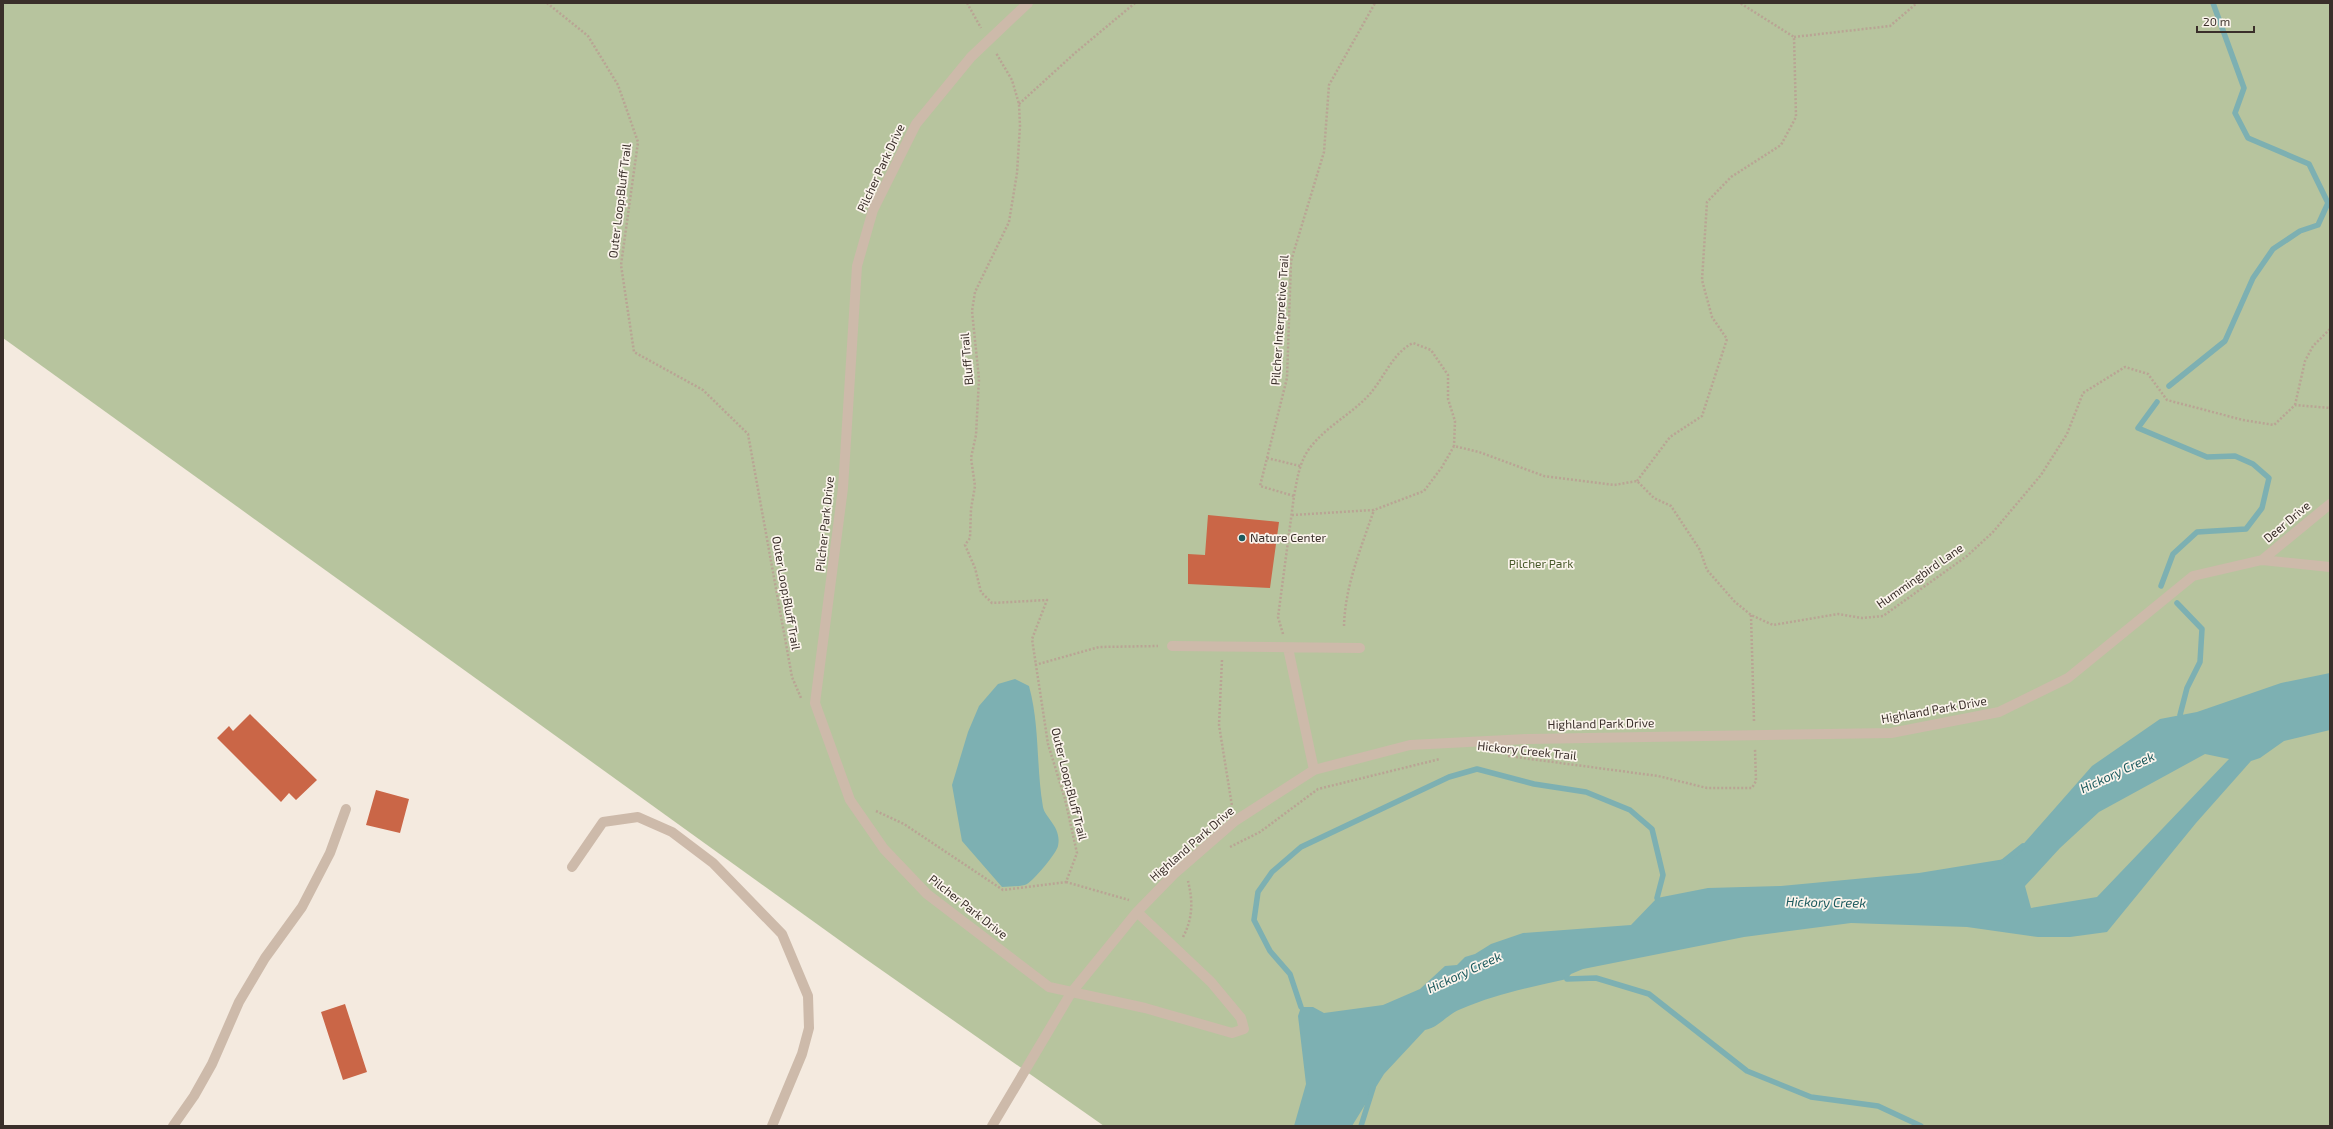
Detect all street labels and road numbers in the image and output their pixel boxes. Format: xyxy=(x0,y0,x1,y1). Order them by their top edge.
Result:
street label: Pilcher Park Drive xyxy=(854,121,907,214)
street label: Outer Loop;Bluff Trail xyxy=(605,142,633,259)
street label: Pilcher Interpretive Trail xyxy=(1267,254,1291,386)
street label: Bluff Trail xyxy=(957,332,975,386)
street label: Pilcher Park Drive xyxy=(812,476,836,572)
street label: Deer Drive xyxy=(2260,498,2313,545)
street label: Outer Loop;Bluff Trail xyxy=(770,535,804,651)
street label: Hummingbird Lane xyxy=(1873,540,1966,610)
street label: Highland Park Drive xyxy=(1880,693,1988,725)
street label: Highland Park Drive xyxy=(1547,715,1655,731)
street label: Outer Loop;Bluff Trail xyxy=(1049,726,1091,842)
street label: Hickory Creek Trail xyxy=(1477,738,1578,762)
street label: Highland Park Drive xyxy=(1146,803,1236,884)
street label: Pilcher Park Drive xyxy=(927,871,1011,941)

